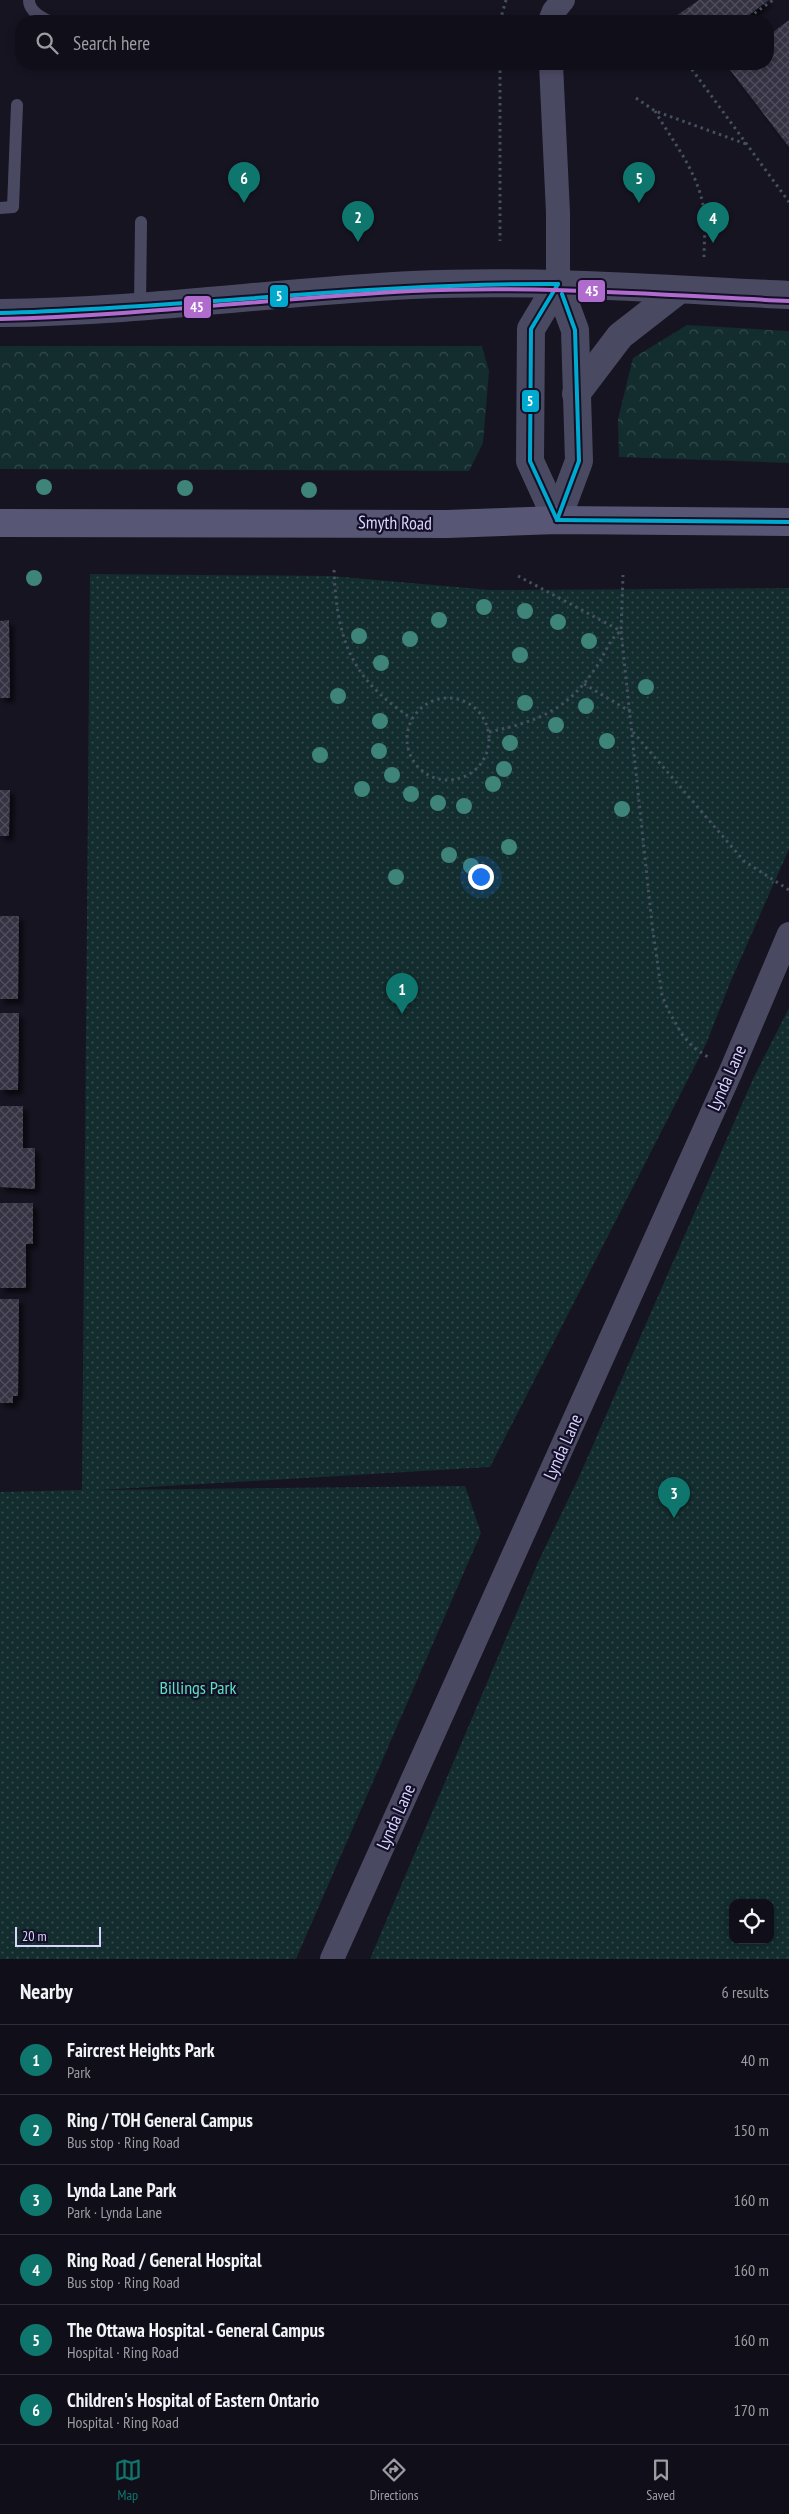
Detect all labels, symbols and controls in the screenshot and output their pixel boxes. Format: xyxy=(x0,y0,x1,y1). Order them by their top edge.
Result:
search box xyxy=(15,15,774,70)
icon: search xyxy=(33,29,61,57)
text: Search here xyxy=(73,31,150,55)
pin: 6 xyxy=(228,162,260,203)
pin: 5 xyxy=(623,162,655,203)
pin: 2 xyxy=(342,201,374,242)
pin: 4 xyxy=(697,202,729,243)
line badge: 45 xyxy=(577,279,606,303)
text: 45 xyxy=(585,282,599,300)
line badge: 5 xyxy=(269,284,289,308)
text: 5 xyxy=(276,287,282,305)
line badge: 45 xyxy=(183,295,212,319)
text: 45 xyxy=(190,298,204,316)
line badge: 5 xyxy=(521,389,540,413)
text: 5 xyxy=(527,392,533,410)
street label: Smyth Road xyxy=(358,510,432,535)
your location xyxy=(468,864,494,890)
pin: 1 xyxy=(386,973,418,1014)
street label: Lynda Lane xyxy=(702,1041,751,1114)
street label: Lynda Lane xyxy=(538,1410,587,1483)
pin: 3 xyxy=(658,1477,690,1518)
park label: Billings Park xyxy=(159,1676,237,1699)
street label: Lynda Lane xyxy=(371,1780,420,1853)
map controls xyxy=(729,1899,774,1944)
button: locate xyxy=(729,1899,774,1944)
scale bar xyxy=(15,1924,101,1947)
text: 20 m xyxy=(22,1927,47,1945)
text: Nearby xyxy=(20,1978,73,2005)
text: 6 results xyxy=(722,1982,769,2002)
text: Faircrest Heights Park xyxy=(67,2038,215,2062)
text: 1 xyxy=(32,2050,40,2070)
text: 40 m xyxy=(741,2050,769,2070)
text: Park xyxy=(67,2062,91,2082)
text: Ring / TOH General Campus xyxy=(67,2108,253,2132)
text: 2 xyxy=(32,2120,40,2140)
text: 150 m xyxy=(734,2120,769,2140)
text: Bus stop · Ring Road xyxy=(67,2132,180,2152)
text: Lynda Lane Park xyxy=(67,2178,176,2202)
text: 3 xyxy=(32,2190,40,2210)
text: 160 m xyxy=(734,2190,769,2210)
text: Park · Lynda Lane xyxy=(67,2202,162,2222)
text: Ring Road / General Hospital xyxy=(67,2248,262,2272)
text: 4 xyxy=(32,2260,40,2280)
text: 160 m xyxy=(734,2260,769,2280)
text: Bus stop · Ring Road xyxy=(67,2272,180,2292)
text: The Ottawa Hospital - General Campus xyxy=(67,2318,325,2342)
text: 5 xyxy=(32,2330,40,2350)
text: 160 m xyxy=(734,2330,769,2350)
text: Hospital · Ring Road xyxy=(67,2342,179,2362)
text: Children's Hospital of Eastern Ontario xyxy=(67,2388,319,2412)
text: 6 xyxy=(32,2400,40,2420)
text: 170 m xyxy=(734,2400,769,2420)
text: Hospital · Ring Road xyxy=(67,2412,179,2432)
tab: Map xyxy=(114,2456,142,2504)
tab: Directions xyxy=(370,2456,418,2504)
tab: Saved xyxy=(646,2456,675,2504)

